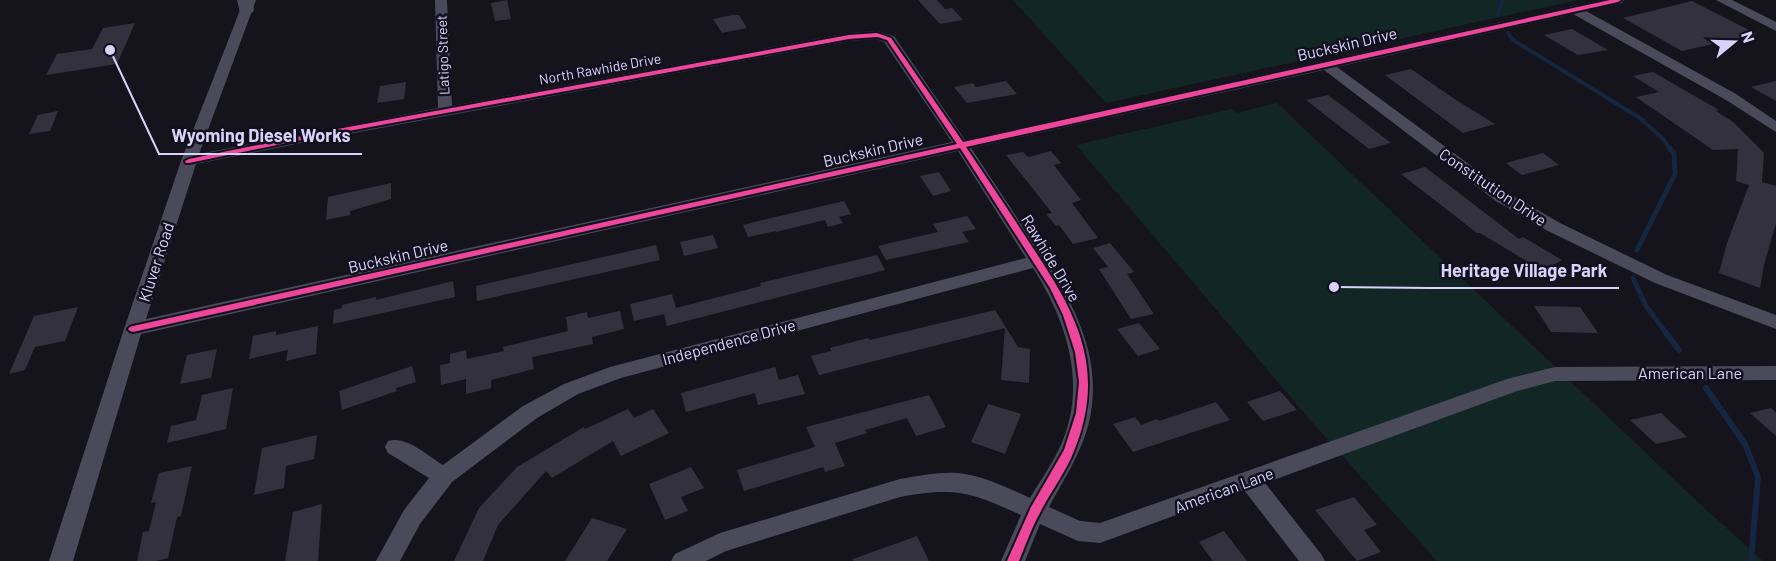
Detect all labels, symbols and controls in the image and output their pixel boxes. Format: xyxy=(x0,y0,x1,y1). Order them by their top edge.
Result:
north arrow xyxy=(1704,12,1764,72)
street label: Latigo Street xyxy=(433,15,452,95)
street label: Buckskin Drive xyxy=(1295,23,1399,64)
text: N xyxy=(1738,29,1759,45)
street label: North Rawhide Drive xyxy=(537,49,662,88)
callout: Wyoming Diesel Works xyxy=(159,118,362,154)
text: Wyoming Diesel Works xyxy=(171,124,351,146)
street label: Buckskin Drive xyxy=(821,129,925,170)
street label: Constitution Drive xyxy=(1436,144,1550,229)
street label: Rawhide Drive xyxy=(1018,211,1085,305)
street label: Kluver Road xyxy=(134,220,177,304)
street label: Buckskin Drive xyxy=(346,235,450,276)
callout: Heritage Village Park xyxy=(1428,252,1619,288)
text: Heritage Village Park xyxy=(1441,259,1608,281)
street label: Independence Drive xyxy=(660,315,798,368)
street label: American Lane xyxy=(1638,363,1742,382)
street label: American Lane xyxy=(1172,463,1276,516)

